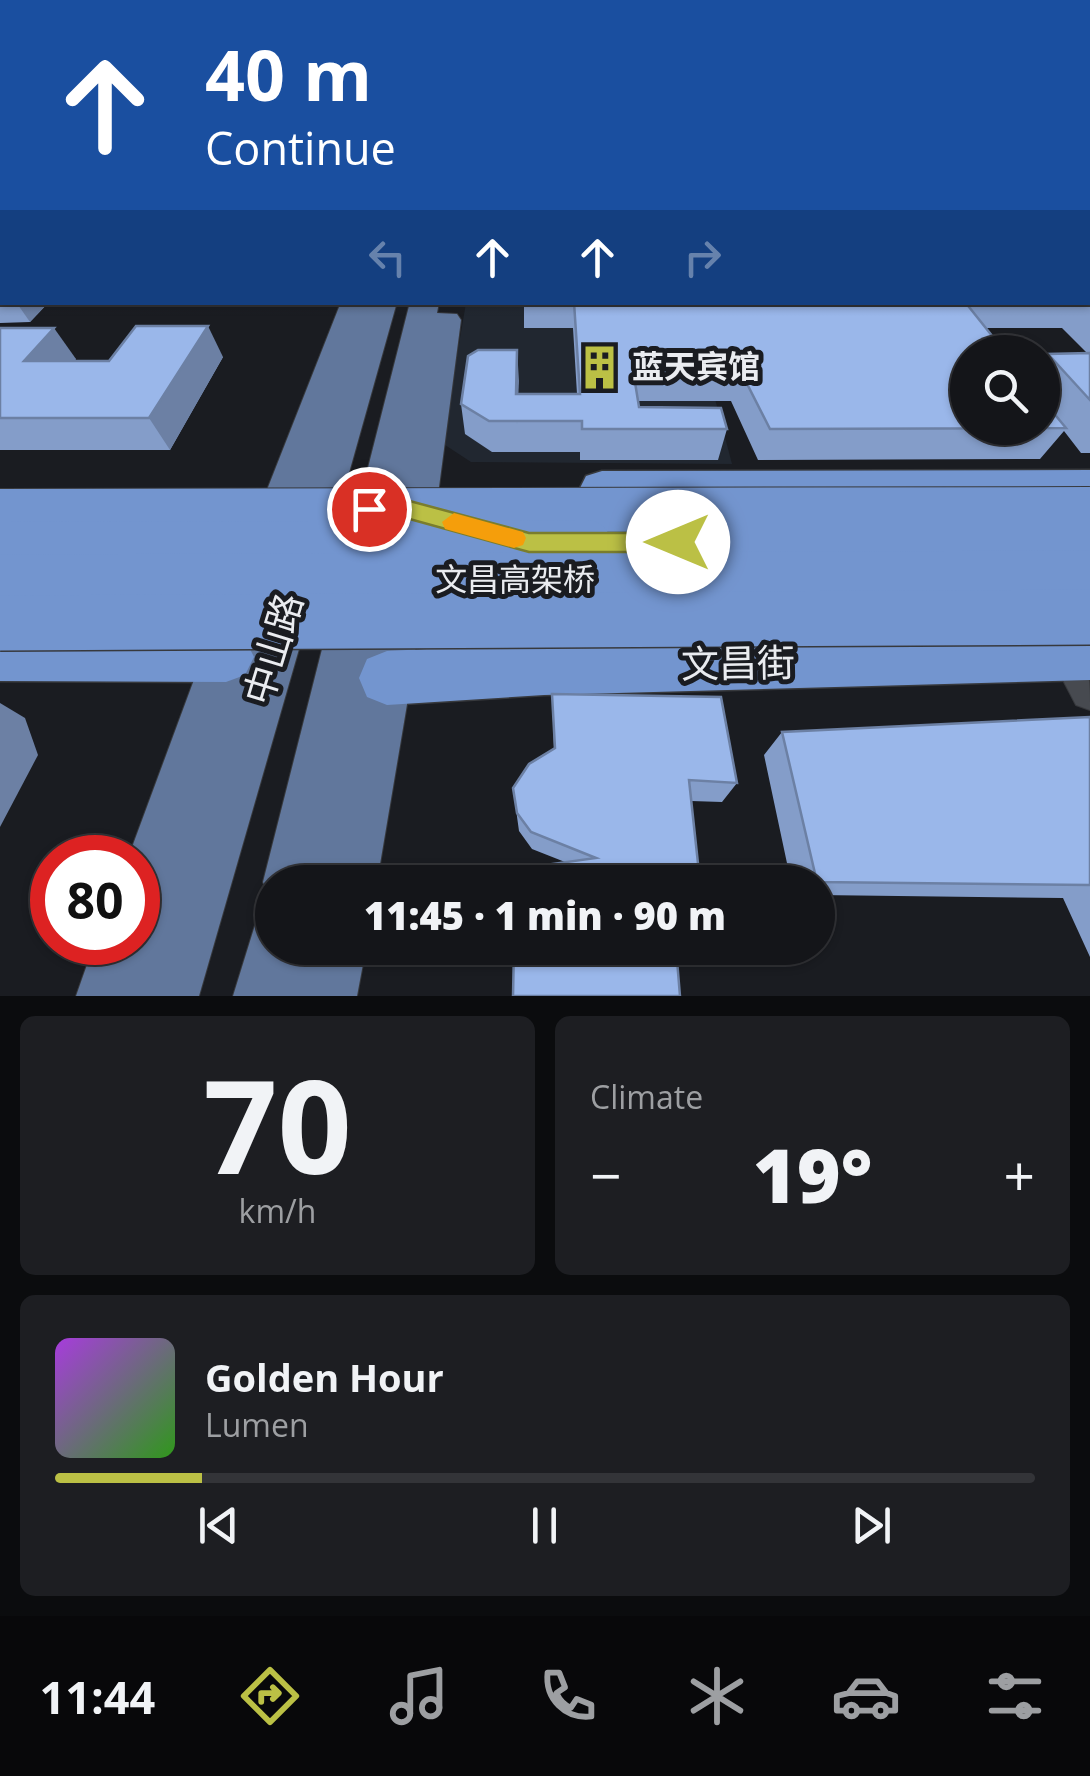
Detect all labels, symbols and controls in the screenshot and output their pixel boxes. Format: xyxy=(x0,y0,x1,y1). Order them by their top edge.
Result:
text: 40 m xyxy=(205,26,372,122)
icon: ahead xyxy=(40,40,170,170)
text: Continue xyxy=(205,117,396,178)
icon: left xyxy=(360,230,415,285)
icon: ahead xyxy=(465,230,520,285)
icon: ahead xyxy=(570,230,625,285)
icon: right xyxy=(675,230,730,285)
map controls xyxy=(950,335,1060,445)
button: search xyxy=(950,335,1060,445)
building icon: 蓝天宾馆 xyxy=(575,343,623,391)
place label: 蓝天宾馆 xyxy=(632,344,760,387)
pin xyxy=(327,467,412,552)
icon: arrive xyxy=(342,482,397,537)
position arrow xyxy=(626,490,730,594)
street label: 文昌高架桥 xyxy=(435,557,595,600)
street label: 中山路 xyxy=(231,586,314,711)
street label: 文昌街 xyxy=(681,635,795,689)
speed limit sign: 80 xyxy=(30,835,160,965)
text: 11:45 · 1 min · 90 m xyxy=(364,889,726,941)
text: 70 xyxy=(203,1035,352,1212)
text: Climate xyxy=(590,1075,703,1118)
text: 19° xyxy=(753,1123,872,1225)
text: − xyxy=(590,1137,621,1212)
text: + xyxy=(1004,1137,1035,1212)
text: km/h xyxy=(239,1189,316,1232)
text: Golden Hour xyxy=(205,1351,444,1403)
text: Lumen xyxy=(205,1403,309,1446)
icon: previous xyxy=(191,1498,246,1553)
icon: pause xyxy=(517,1498,572,1553)
icon: next xyxy=(844,1498,899,1553)
icon: directions xyxy=(235,1661,305,1731)
icon: music xyxy=(384,1661,454,1731)
icon: phone xyxy=(533,1661,603,1731)
icon: climate xyxy=(682,1661,752,1731)
icon: car xyxy=(831,1661,901,1731)
icon: filters xyxy=(980,1661,1050,1731)
text: 11:44 xyxy=(40,1666,155,1727)

